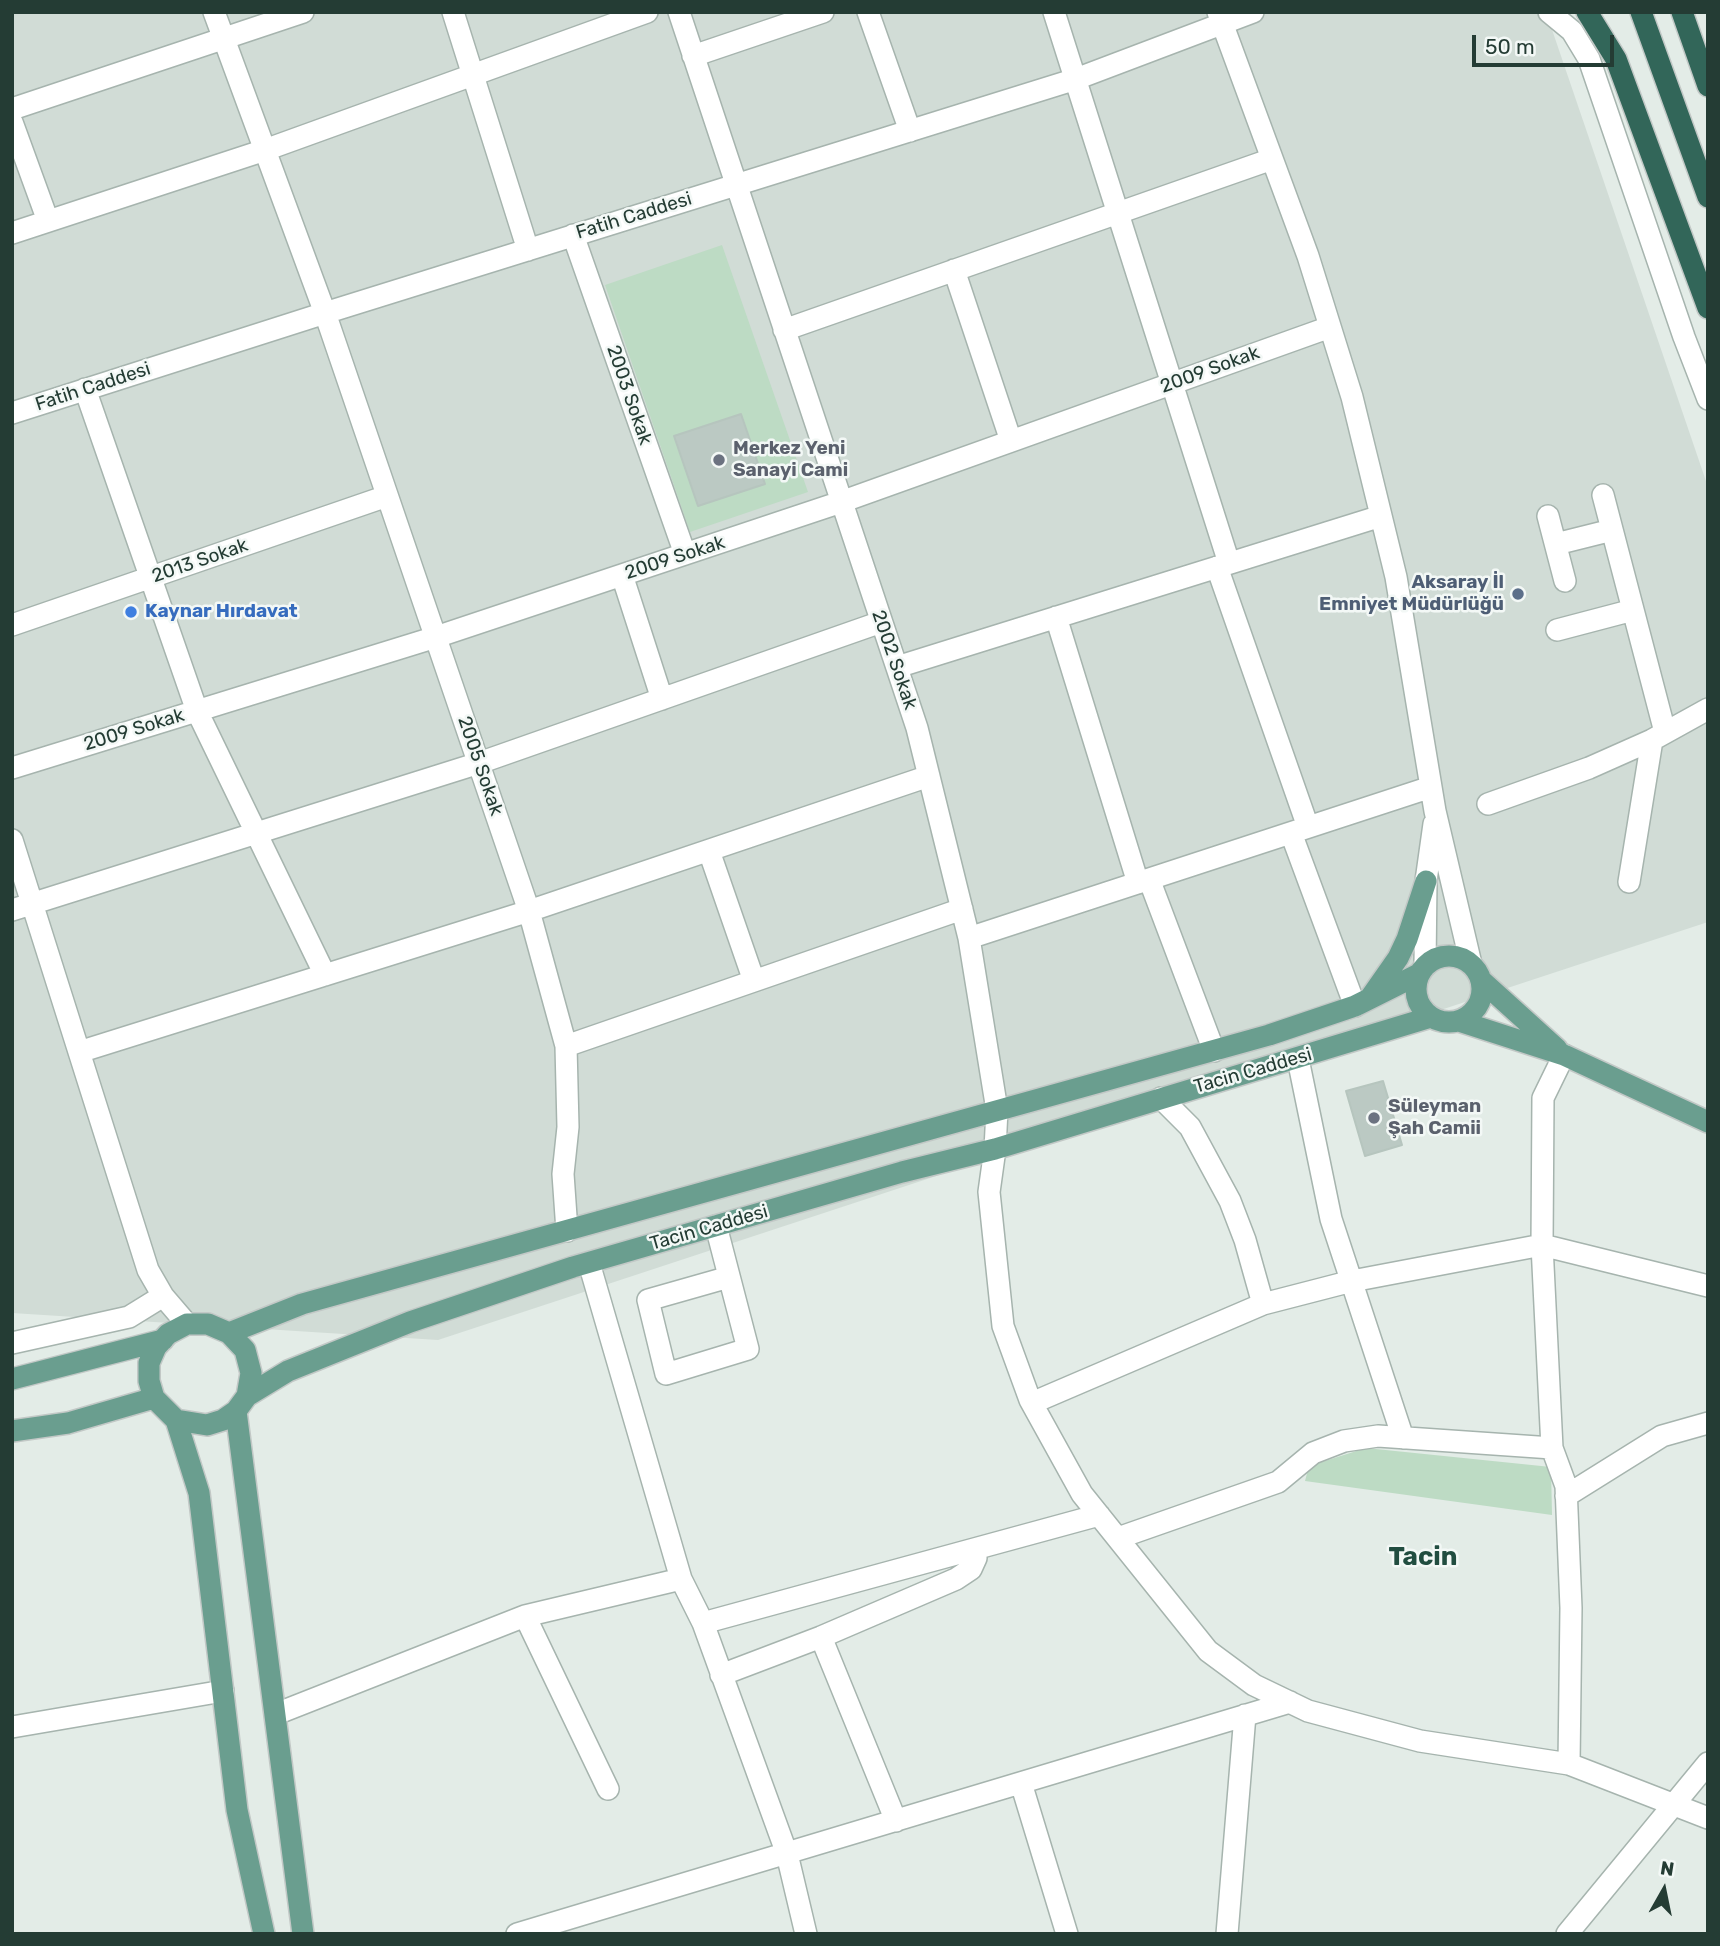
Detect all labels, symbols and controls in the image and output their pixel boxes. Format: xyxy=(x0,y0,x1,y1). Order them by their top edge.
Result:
scale bar xyxy=(1475,21,1617,65)
text: 50 m xyxy=(1485,34,1535,59)
street label: Fatih Caddesi xyxy=(573,188,695,244)
street label: 2003 Sokak xyxy=(601,342,657,448)
street label: 2009 Sokak xyxy=(1157,342,1263,398)
street label: Fatih Caddesi xyxy=(32,358,154,416)
place label: Merkez Yeni Sanayi Cami xyxy=(733,438,848,482)
marker: Merkez Yeni Sanayi Cami xyxy=(711,452,727,468)
street label: 2009 Sokak xyxy=(622,531,728,585)
street label: 2013 Sokak xyxy=(149,534,251,588)
place label: Aksaray İl Emniyet Müdürlüğü xyxy=(1319,572,1504,616)
marker: Aksaray İl Emniyet Müdürlüğü xyxy=(1510,586,1526,602)
place label: Kaynar Hırdavat xyxy=(145,601,298,623)
marker: Kaynar Hırdavat xyxy=(123,604,139,620)
street label: 2002 Sokak xyxy=(866,607,922,713)
street label: 2009 Sokak xyxy=(81,704,187,756)
street label: 2005 Sokak xyxy=(452,713,508,819)
street label: Tacin Caddesi xyxy=(1191,1043,1315,1099)
place label: Süleyman Şah Camii xyxy=(1388,1096,1481,1140)
marker: Süleyman Şah Camii xyxy=(1366,1110,1382,1126)
street label: Tacin Caddesi xyxy=(647,1200,771,1256)
district label: Tacin xyxy=(1389,1541,1457,1573)
north arrow xyxy=(1629,1855,1699,1925)
text: N xyxy=(1659,1856,1676,1881)

